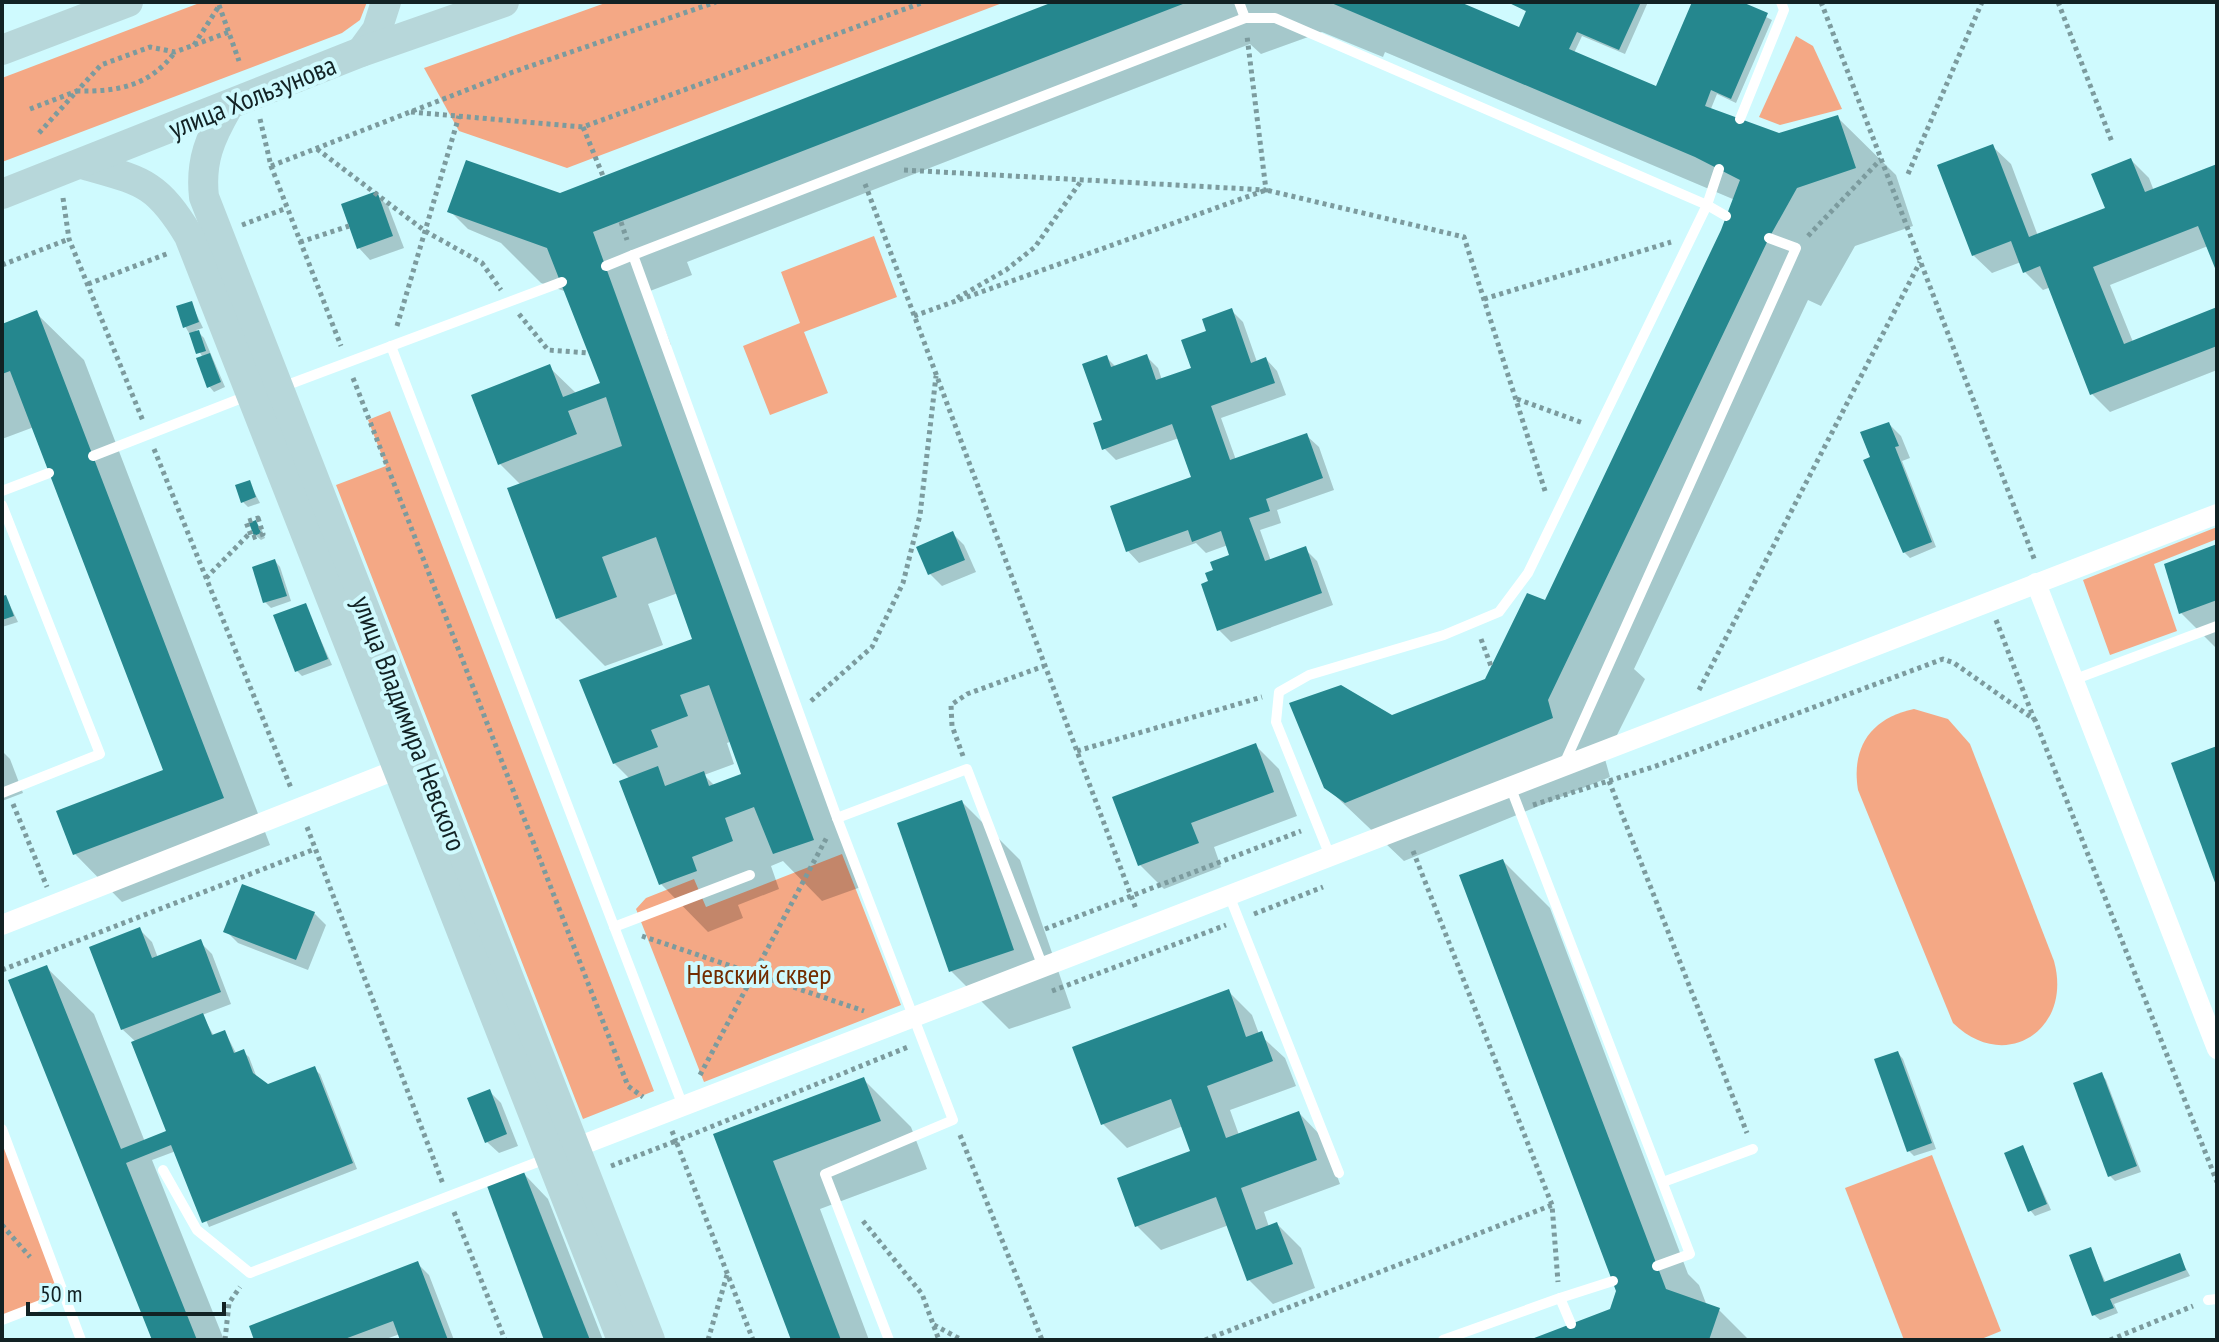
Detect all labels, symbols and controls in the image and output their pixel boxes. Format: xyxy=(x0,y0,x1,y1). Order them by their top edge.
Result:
street label: улица Хользунова xyxy=(163,46,341,146)
street label: улица Владимира Невского xyxy=(344,590,476,856)
park label: Невский сквер xyxy=(686,955,832,992)
scale bar xyxy=(28,1266,224,1316)
text: 50 m xyxy=(40,1278,82,1309)

